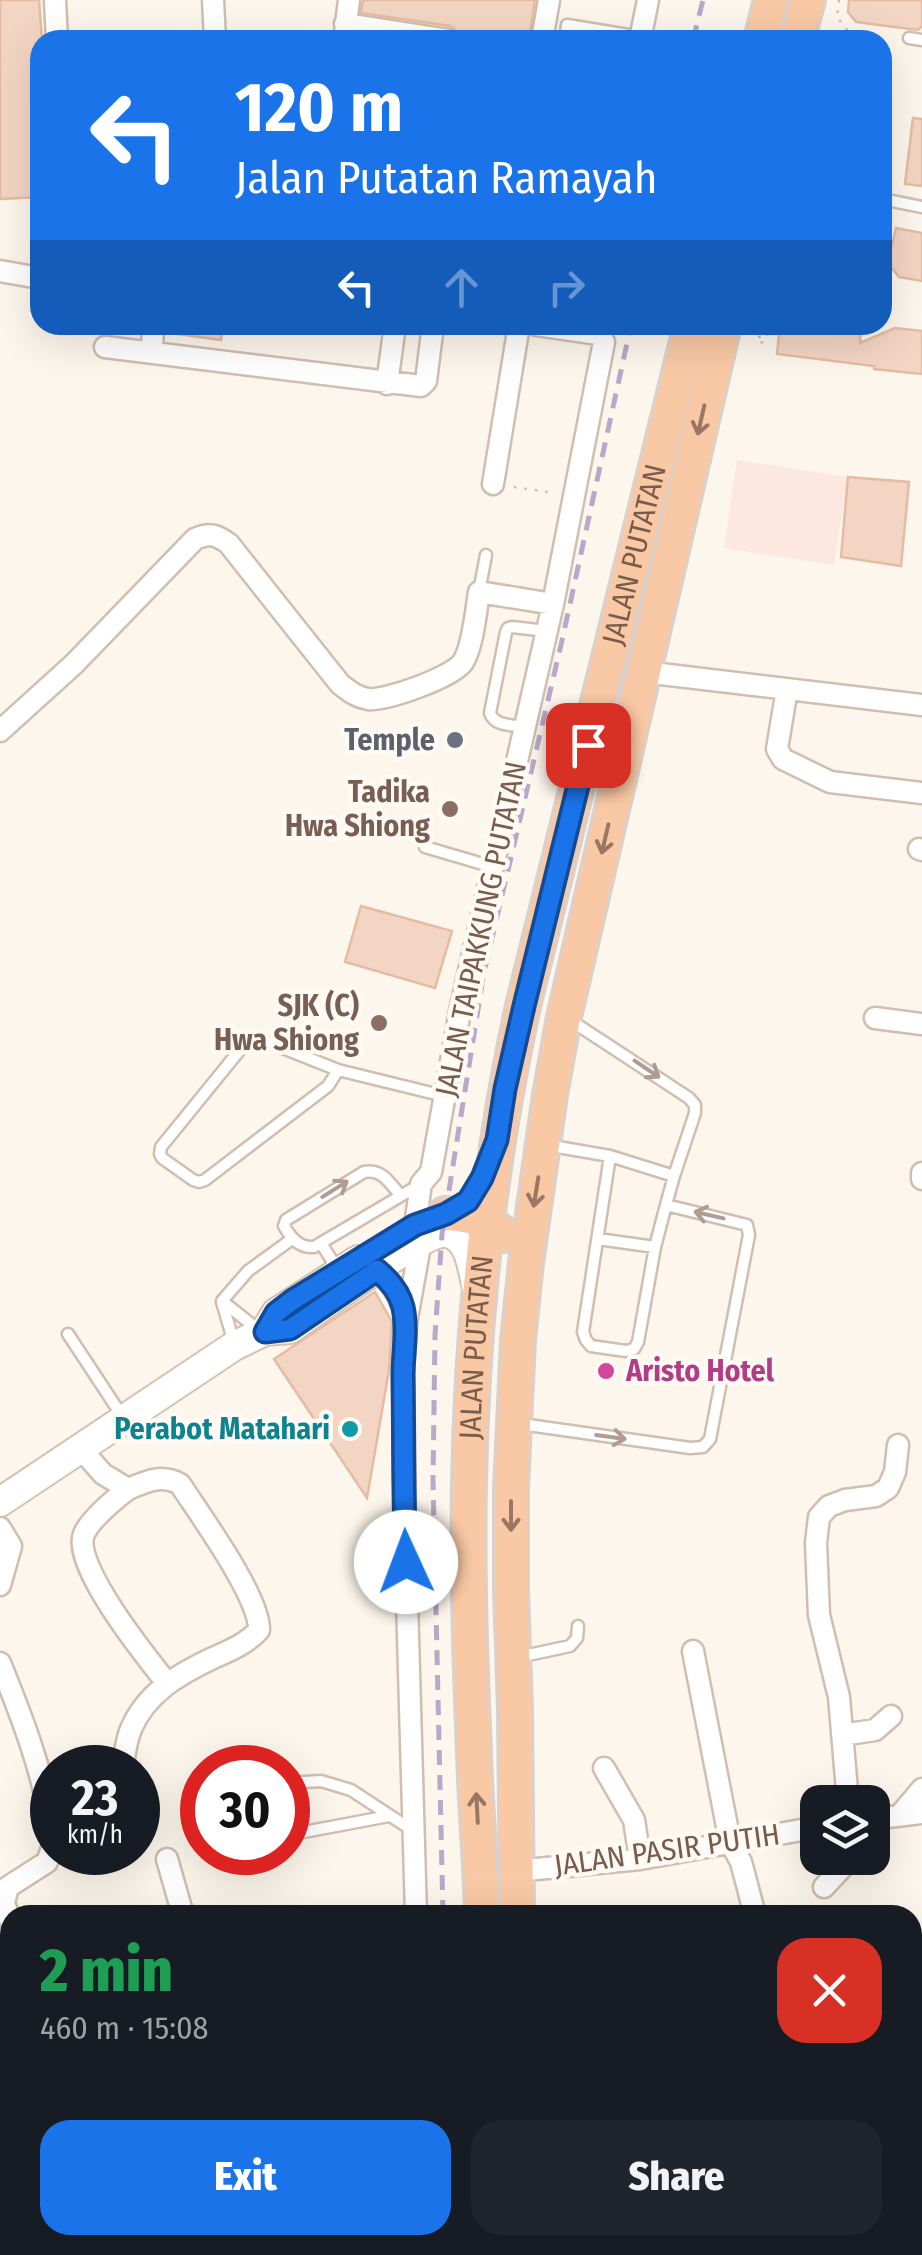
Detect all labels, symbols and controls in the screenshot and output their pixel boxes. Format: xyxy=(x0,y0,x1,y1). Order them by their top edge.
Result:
text: 120 m xyxy=(235,66,403,150)
icon: left xyxy=(70,70,200,200)
text: Jalan Putatan Ramayah xyxy=(235,151,657,205)
icon: left xyxy=(329,260,384,315)
icon: ahead xyxy=(434,260,489,315)
icon: right xyxy=(539,260,594,315)
one-way arrow xyxy=(691,403,709,435)
street label: JALAN PUTATAN xyxy=(595,461,674,649)
pin xyxy=(546,703,631,788)
icon: arrive xyxy=(561,718,616,773)
place label: Temple xyxy=(344,722,435,758)
marker: Temple xyxy=(444,729,466,751)
street label: JALAN TAIPAKKUNG PUTATAN xyxy=(428,758,534,1100)
place label: Tadika Hwa Shiong xyxy=(285,774,430,844)
marker: Tadika Hwa Shiong xyxy=(439,798,461,820)
one-way arrow xyxy=(595,822,613,854)
place label: SJK (C) Hwa Shiong xyxy=(214,988,359,1058)
marker: SJK (C) Hwa Shiong xyxy=(368,1012,390,1034)
one-way arrow xyxy=(632,1059,660,1080)
one-way arrow xyxy=(527,1175,545,1208)
one-way arrow xyxy=(320,1179,349,1199)
one-way arrow xyxy=(694,1205,726,1223)
street label: JALAN PUTATAN xyxy=(452,1254,501,1440)
place label: Aristo Hotel xyxy=(625,1353,775,1389)
marker: Aristo Hotel xyxy=(595,1360,617,1382)
place label: Perabot Matahari xyxy=(114,1411,330,1447)
marker: Perabot Matahari xyxy=(339,1418,361,1440)
one-way arrow xyxy=(595,1428,627,1447)
one-way arrow xyxy=(502,1498,520,1531)
position arrow xyxy=(354,1510,458,1614)
speed limit sign: 30 xyxy=(180,1745,310,1875)
text: 23 xyxy=(72,1768,118,1828)
map controls xyxy=(800,1785,890,1875)
button: layers xyxy=(800,1785,890,1875)
one-way arrow xyxy=(467,1792,486,1824)
street label: JALAN PASIR PUTIH xyxy=(552,1816,782,1884)
text: km/h xyxy=(67,1820,123,1850)
text: 2 min xyxy=(40,1935,173,2007)
button: close xyxy=(777,1938,882,2043)
text: 460 m · 15:08 xyxy=(40,2009,209,2047)
button: Exit xyxy=(40,2120,451,2235)
button: Share xyxy=(471,2120,882,2235)

